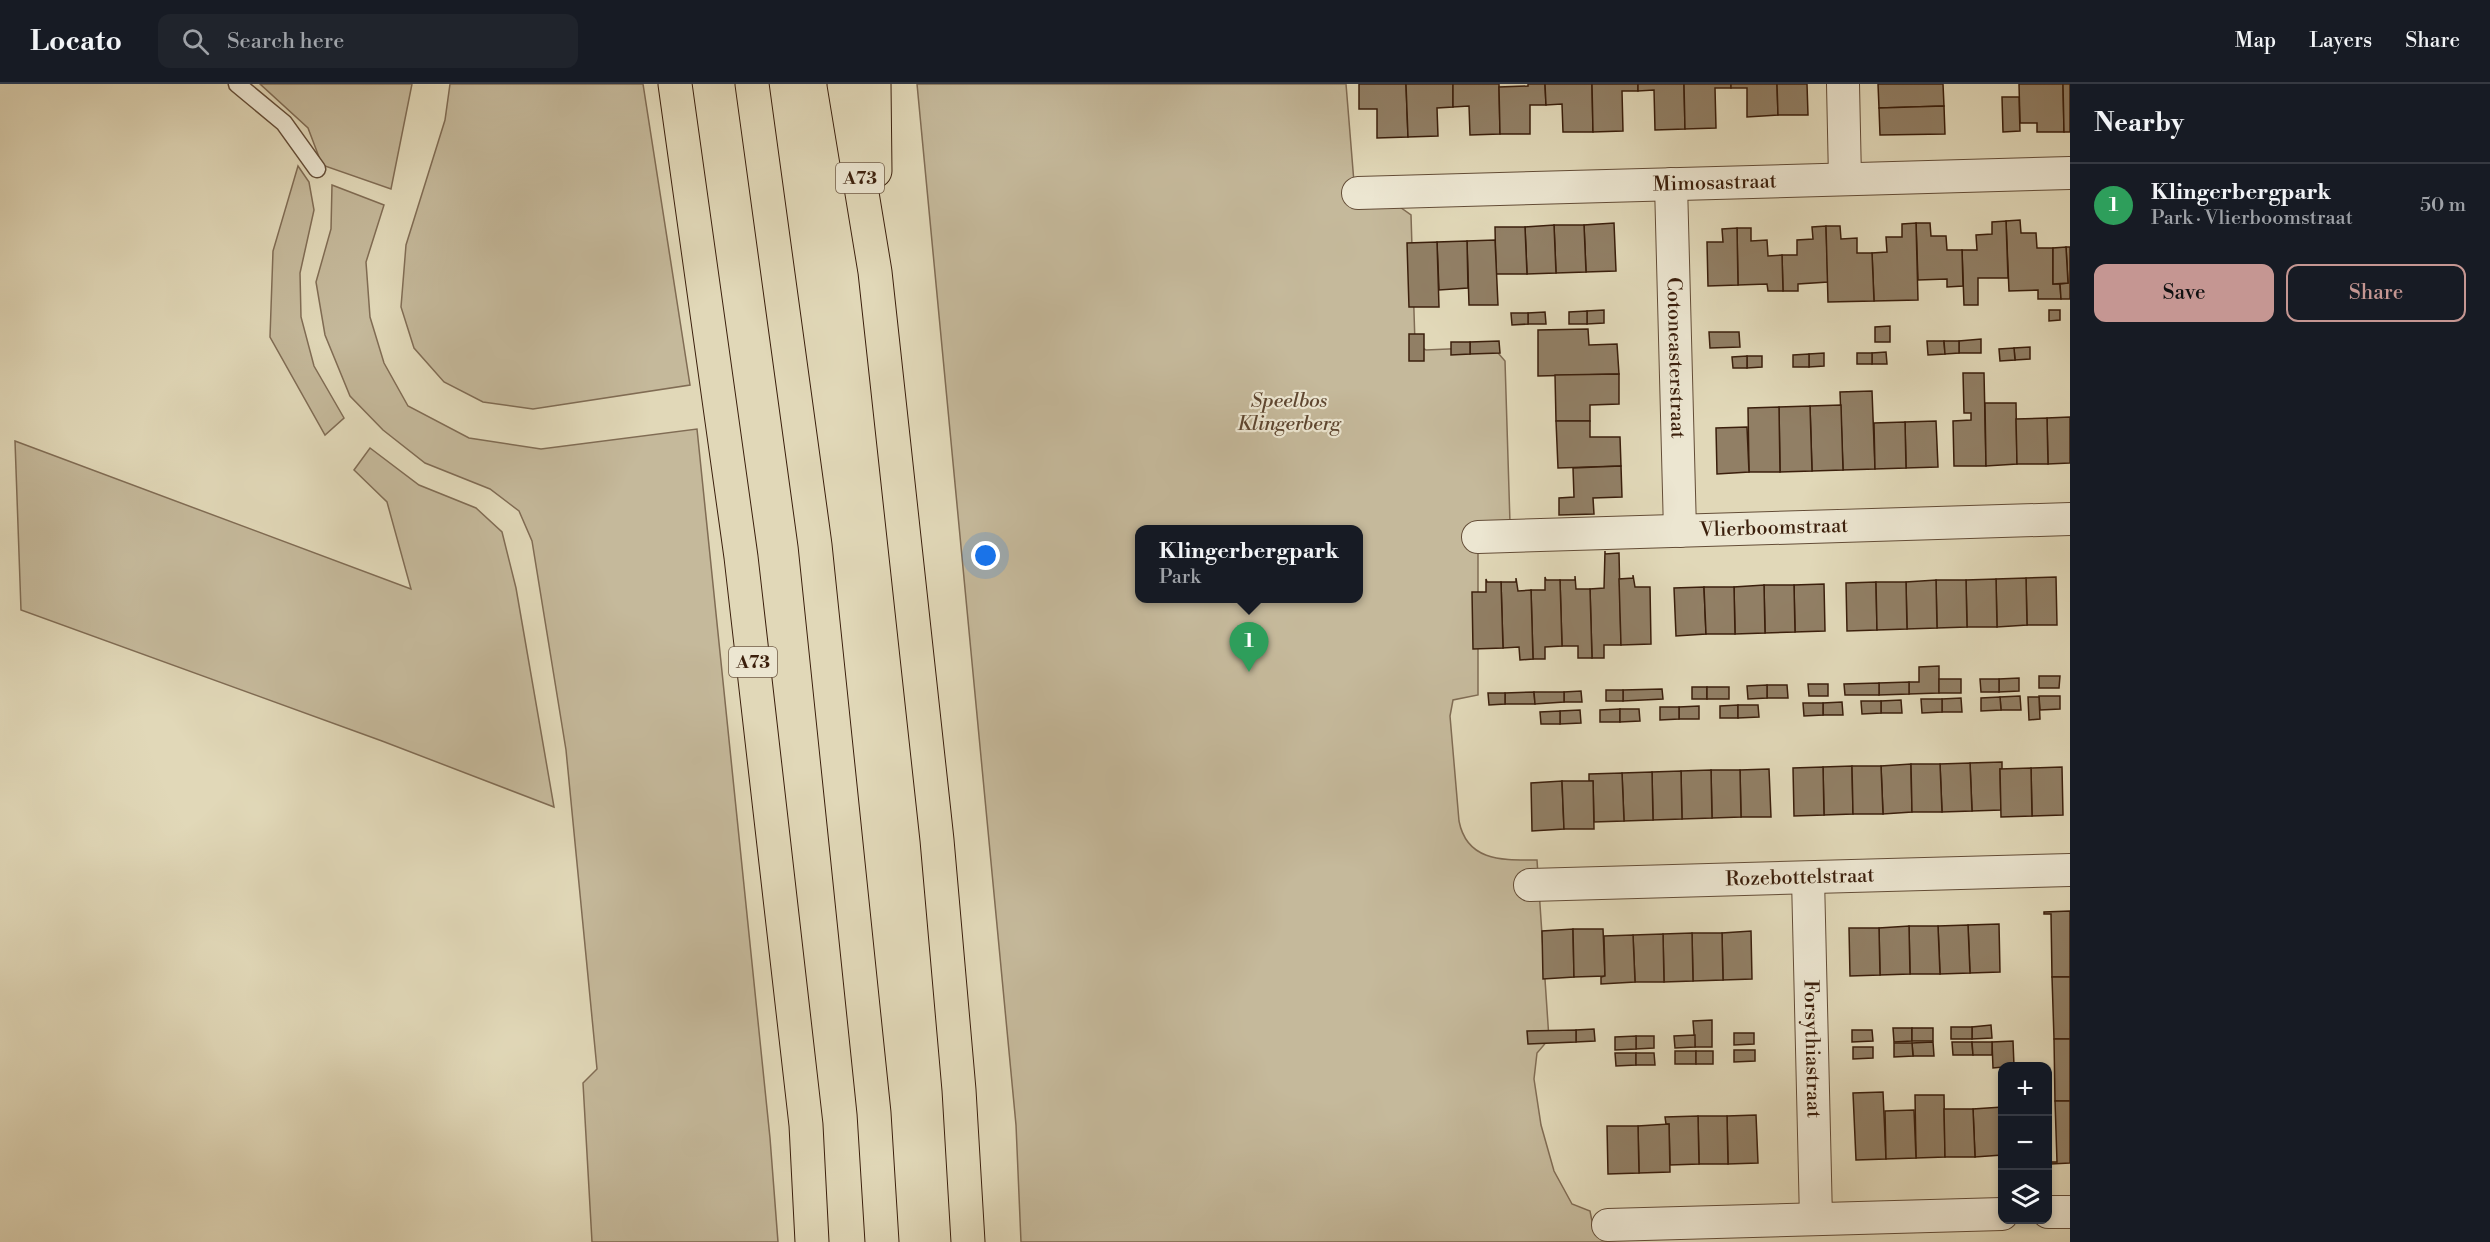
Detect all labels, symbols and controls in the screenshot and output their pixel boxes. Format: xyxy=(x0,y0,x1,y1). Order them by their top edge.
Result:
search box xyxy=(158,14,578,68)
text: Locato xyxy=(30,24,122,59)
icon: search xyxy=(179,25,212,58)
text: Search here xyxy=(227,28,344,55)
text: Map xyxy=(2235,28,2276,54)
text: Layers xyxy=(2309,28,2372,54)
text: Share xyxy=(2405,28,2460,54)
text: Nearby xyxy=(2094,107,2184,139)
road number: A73 xyxy=(836,163,884,193)
street label: Mimosastraat xyxy=(1653,169,1777,197)
text: Klingerbergpark xyxy=(2151,179,2331,206)
text: 1 xyxy=(2109,193,2118,218)
text: 50 m xyxy=(2420,193,2466,218)
text: Park · Vlierboomstraat xyxy=(2151,206,2353,231)
button: Save xyxy=(2094,264,2274,322)
button: Share xyxy=(2286,264,2466,322)
street label: Cotoneasterstraat xyxy=(1661,277,1690,439)
park label: Speelbos Klingerberg xyxy=(1237,389,1342,437)
street label: Vlierboomstraat xyxy=(1698,513,1849,543)
popup xyxy=(1135,525,1363,603)
text: Klingerbergpark xyxy=(1159,538,1339,565)
your location xyxy=(971,541,1000,570)
text: Park xyxy=(1159,565,1201,590)
pin: 1 xyxy=(1230,622,1268,672)
road number: A73 xyxy=(729,647,777,677)
street label: Rozebottelstraat xyxy=(1725,863,1875,892)
street label: Forsythiastraat xyxy=(1798,979,1826,1118)
map controls xyxy=(1998,1062,2052,1224)
button: + xyxy=(1998,1062,2052,1116)
button: − xyxy=(1998,1116,2052,1170)
button: layers xyxy=(1998,1170,2052,1224)

